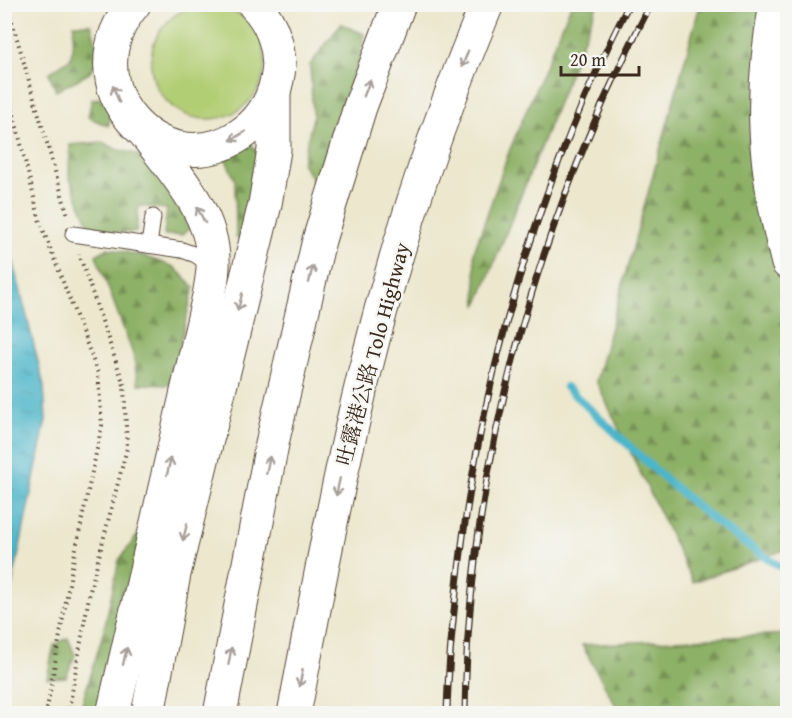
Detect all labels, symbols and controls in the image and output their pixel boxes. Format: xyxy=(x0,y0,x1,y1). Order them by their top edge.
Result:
scale bar xyxy=(561,39,639,77)
text: 20 m xyxy=(570,46,606,73)
one-way arrow xyxy=(459,49,470,67)
one-way arrow xyxy=(363,79,374,98)
one-way arrow xyxy=(109,85,120,103)
one-way arrow xyxy=(230,130,247,142)
one-way arrow xyxy=(195,207,206,225)
street label: 吐露港公路 Tolo Highway xyxy=(328,238,417,469)
one-way arrow xyxy=(305,265,317,284)
one-way arrow xyxy=(234,292,246,311)
one-way arrow xyxy=(262,455,274,474)
one-way arrow xyxy=(164,457,175,477)
one-way arrow xyxy=(332,477,344,496)
one-way arrow xyxy=(178,522,190,541)
one-way arrow xyxy=(120,647,132,666)
one-way arrow xyxy=(225,647,236,666)
one-way arrow xyxy=(295,668,306,688)

